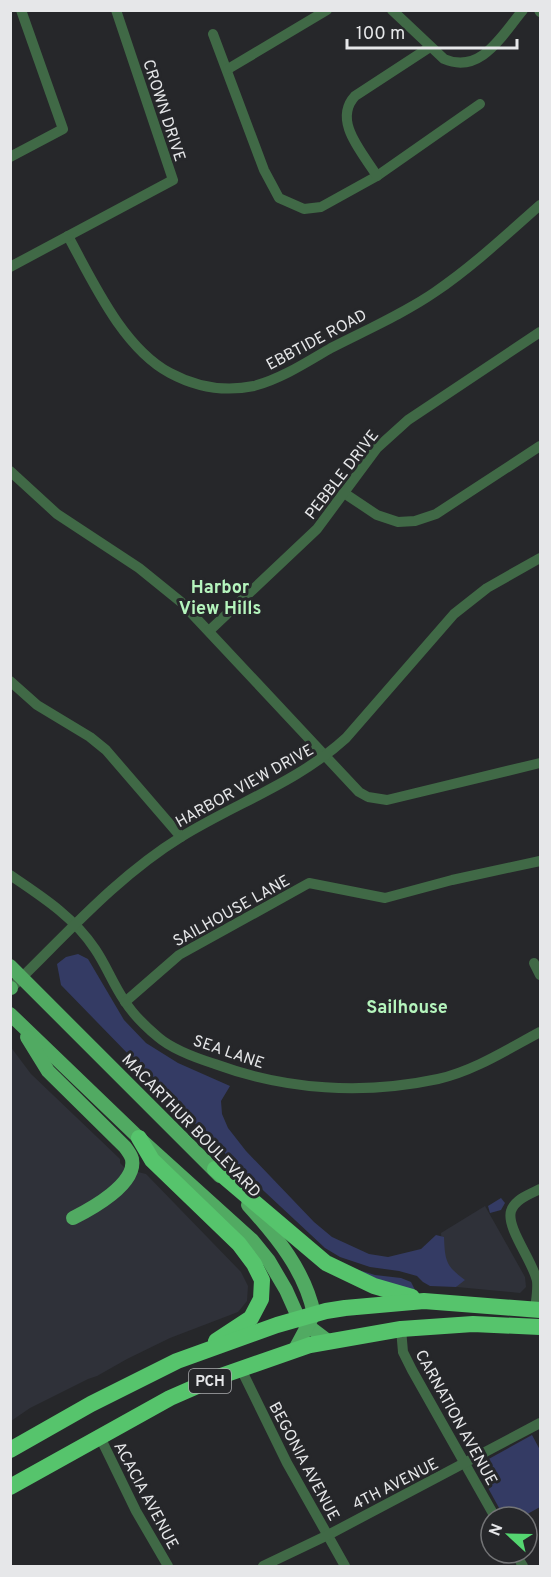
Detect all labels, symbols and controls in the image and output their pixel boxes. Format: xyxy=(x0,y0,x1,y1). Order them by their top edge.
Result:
scale bar xyxy=(347,12,516,50)
text: 100 m xyxy=(356,23,405,46)
street label: CROWN DRIVE xyxy=(137,57,189,164)
street label: EBBTIDE ROAD xyxy=(263,306,371,376)
street label: PEBBLE DRIVE xyxy=(301,426,384,524)
district label: Harbor View Hills xyxy=(179,577,261,621)
street label: HARBOR VIEW DRIVE xyxy=(172,740,317,833)
street label: SAILHOUSE LANE xyxy=(170,871,294,952)
district label: Sailhouse xyxy=(366,997,448,1020)
street label: SEA LANE xyxy=(190,1031,267,1074)
street label: MACARTHUR BOULEVARD xyxy=(117,1050,264,1202)
street label: CARNATION AVENUE xyxy=(410,1347,501,1489)
road number: PCH xyxy=(189,1369,231,1393)
street label: BEGONIA AVENUE xyxy=(263,1399,343,1525)
street label: ACACIA AVENUE xyxy=(108,1439,182,1553)
street label: 4TH AVENUE xyxy=(349,1455,442,1515)
north arrow xyxy=(479,1505,539,1565)
text: N xyxy=(486,1521,508,1539)

